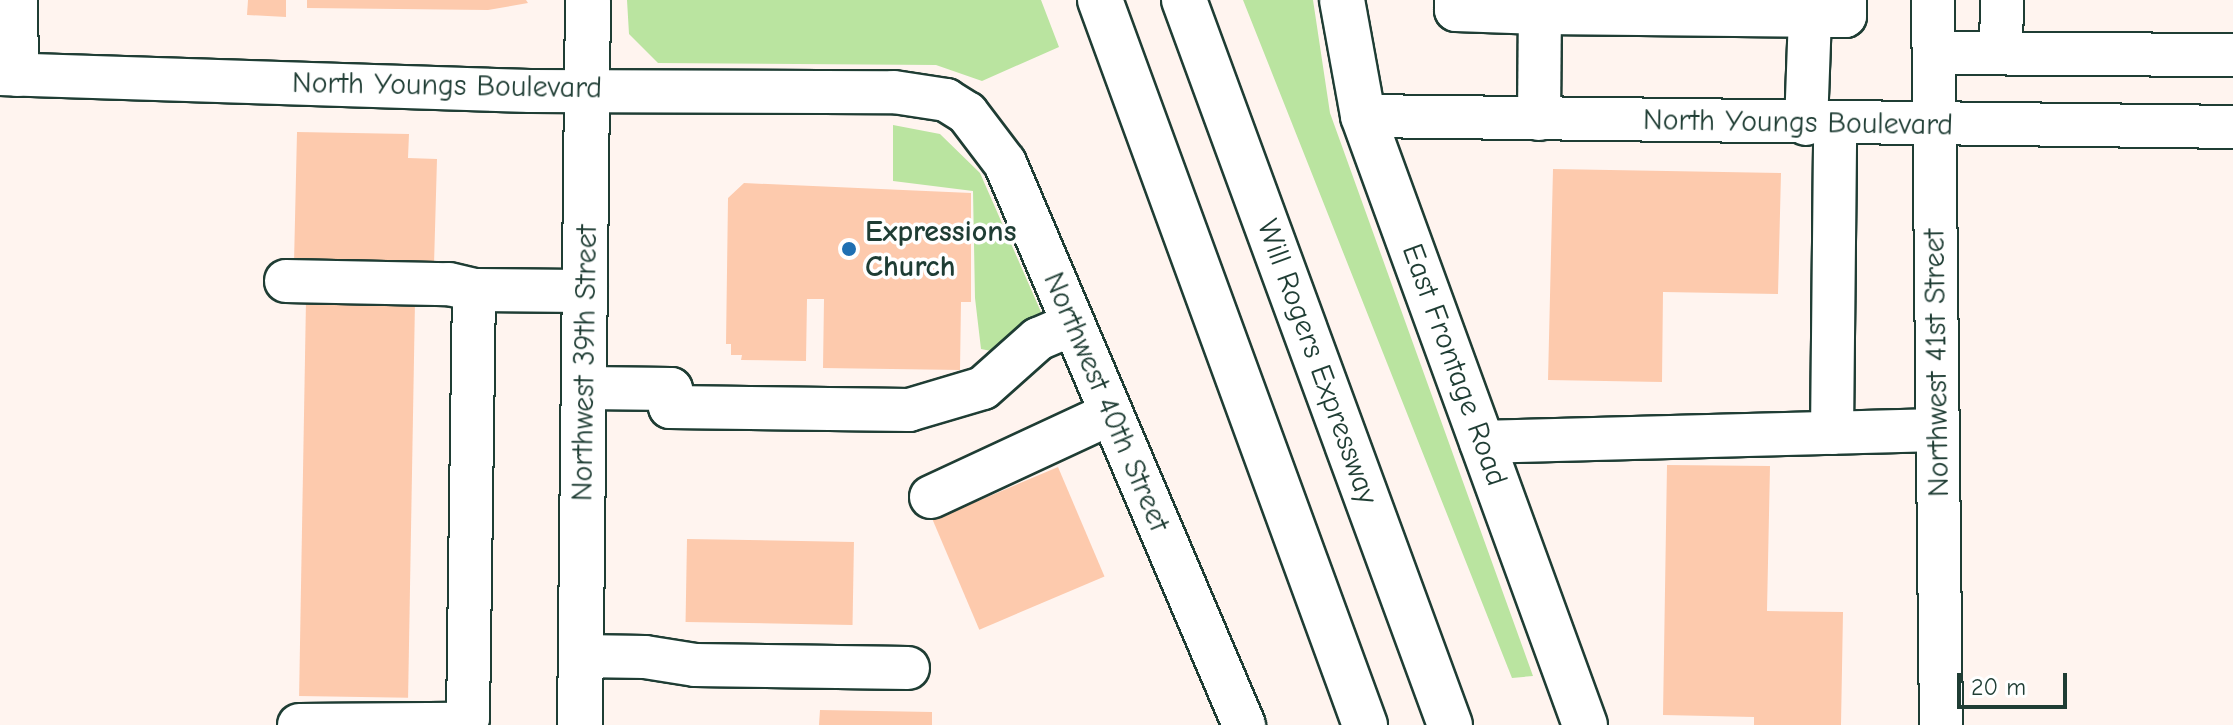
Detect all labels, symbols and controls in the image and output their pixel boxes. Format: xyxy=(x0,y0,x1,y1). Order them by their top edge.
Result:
street label: North Youngs Boulevard xyxy=(292,65,602,107)
street label: North Youngs Boulevard xyxy=(1643,102,1953,144)
place label: Expressions Church xyxy=(865,214,1016,284)
street label: Will Rogers Expressway xyxy=(1249,215,1385,509)
street label: Northwest 39th Street xyxy=(565,224,605,502)
street label: Northwest 41st Street xyxy=(1917,229,1957,497)
street label: East Frontage Road xyxy=(1394,239,1514,491)
marker: Expressions Church xyxy=(840,240,858,258)
street label: Northwest 40th Street xyxy=(1035,267,1177,537)
scale bar xyxy=(1961,657,2071,707)
text: 20 m xyxy=(1971,673,2026,701)

